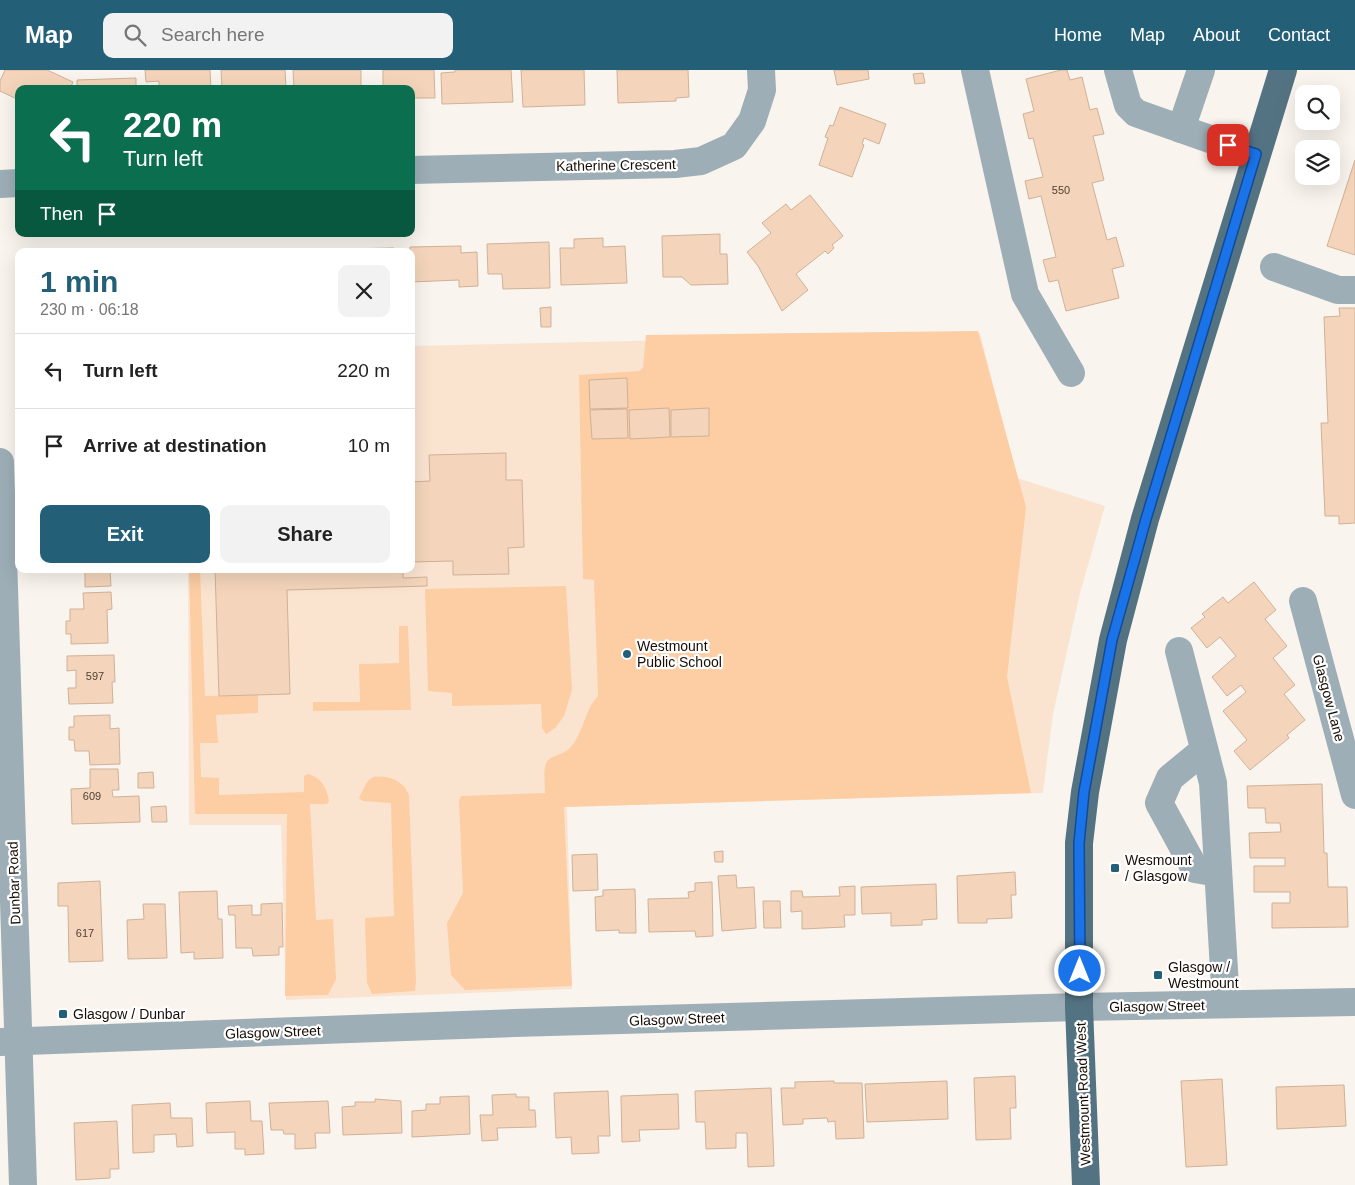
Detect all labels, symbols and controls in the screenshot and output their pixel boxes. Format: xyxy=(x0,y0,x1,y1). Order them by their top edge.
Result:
search box xyxy=(103,13,453,58)
text: Map xyxy=(25,21,73,48)
icon: search xyxy=(121,21,149,49)
text: Search here xyxy=(161,24,265,45)
text: Home xyxy=(1054,25,1102,45)
text: Map xyxy=(1130,25,1165,45)
text: About xyxy=(1193,25,1240,45)
text: Contact xyxy=(1268,25,1330,45)
map controls xyxy=(1295,85,1340,185)
button: search xyxy=(1295,85,1340,130)
icon: left xyxy=(40,105,105,170)
text: 220 m xyxy=(123,105,222,144)
pin xyxy=(1207,124,1249,166)
icon: arrive xyxy=(1214,131,1242,159)
button: layers xyxy=(1295,140,1340,185)
text: Turn left xyxy=(123,146,203,171)
street label: Katherine Crescent xyxy=(556,156,676,174)
house number: 550 xyxy=(1052,184,1070,196)
icon: arrive xyxy=(93,200,121,228)
text: Then xyxy=(40,203,83,224)
text: 1 min xyxy=(40,265,118,298)
button: close xyxy=(338,265,390,317)
text: 230 m · 06:18 xyxy=(40,301,139,318)
icon: left xyxy=(40,357,68,385)
text: Turn left xyxy=(83,360,158,381)
text: 220 m xyxy=(337,360,390,381)
icon: arrive xyxy=(40,432,68,460)
text: Arrive at destination xyxy=(83,435,267,456)
text: 10 m xyxy=(348,435,390,456)
button: Exit xyxy=(40,505,210,563)
button: Share xyxy=(220,505,390,563)
place label: Westmount Public School xyxy=(637,638,722,670)
marker: Westmount Public School xyxy=(621,648,633,660)
street label: Glasgow Lane xyxy=(1310,653,1348,743)
house number: 597 xyxy=(86,670,104,682)
house number: 609 xyxy=(83,790,101,802)
street label: Dunbar Road xyxy=(5,841,23,925)
place label: Wesmount / Glasgow xyxy=(1125,852,1192,884)
marker: Wesmount / Glasgow xyxy=(1109,862,1121,874)
house number: 617 xyxy=(76,927,94,939)
position arrow xyxy=(1053,944,1105,996)
place label: Glasgow / Westmount xyxy=(1168,959,1239,991)
marker: Glasgow / Westmount xyxy=(1152,969,1164,981)
street label: Glasgow Street xyxy=(1109,997,1205,1015)
place label: Glasgow / Dunbar xyxy=(73,1006,185,1022)
marker: Glasgow / Dunbar xyxy=(57,1008,69,1020)
street label: Glasgow Street xyxy=(629,1009,725,1029)
street label: Glasgow Street xyxy=(225,1022,321,1042)
street label: Westmount Road West xyxy=(1072,1022,1093,1166)

